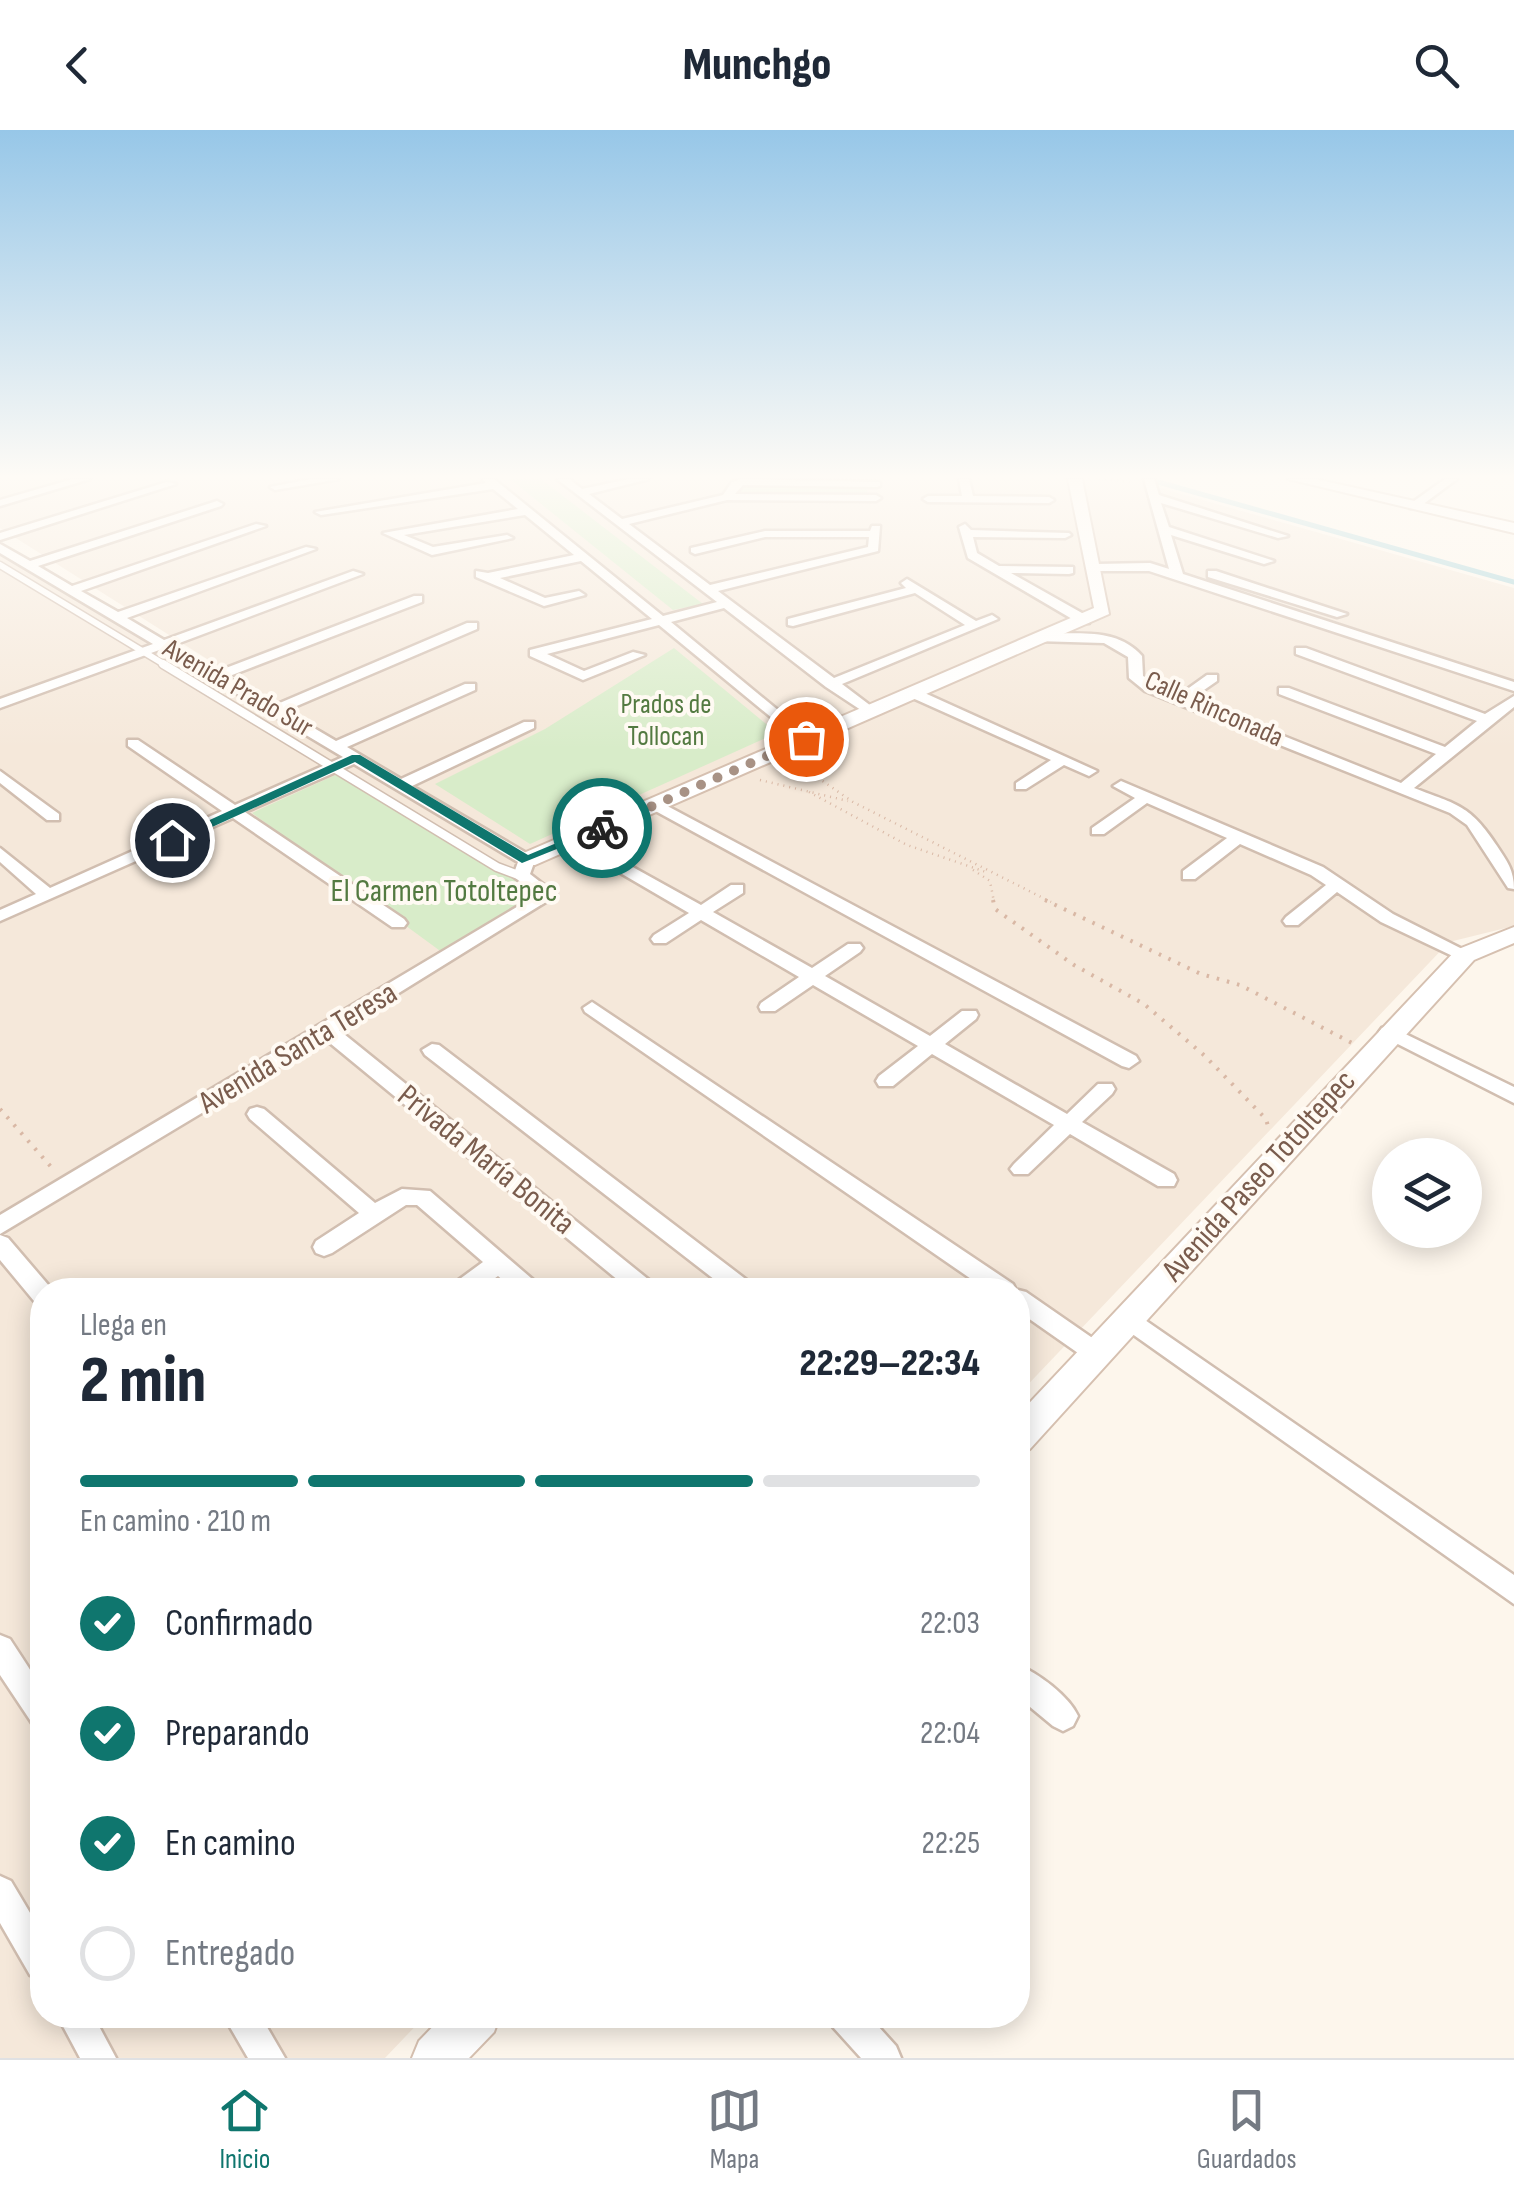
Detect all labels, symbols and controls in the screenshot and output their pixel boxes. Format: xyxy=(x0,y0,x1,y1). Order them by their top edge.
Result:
icon: back xyxy=(50,38,105,93)
text: Munchgo xyxy=(683,38,831,93)
icon: search xyxy=(1409,38,1464,93)
street label: Avenida Prado Sur xyxy=(156,631,319,744)
street label: Calle Rinconada xyxy=(1140,664,1288,754)
park label: Prados de Tollocan xyxy=(621,688,711,753)
pin xyxy=(764,697,849,782)
icon: bag xyxy=(779,712,834,767)
courier xyxy=(552,778,652,878)
pin xyxy=(130,798,215,883)
icon: bike xyxy=(575,801,630,856)
icon: home xyxy=(145,813,200,868)
park label: El Carmen Totoltepec xyxy=(330,872,558,911)
street label: Avenida Santa Teresa xyxy=(191,973,404,1123)
street label: Avenida Paseo Totoltepec xyxy=(1153,1062,1364,1290)
street label: Privada María Bonita xyxy=(390,1077,582,1243)
map controls xyxy=(1372,1138,1482,1248)
button: layers xyxy=(1372,1138,1482,1248)
text: Llega en xyxy=(80,1306,167,1345)
text: 22:29–22:34 xyxy=(799,1341,980,1386)
text: 2 min xyxy=(80,1343,206,1421)
text: En camino · 210 m xyxy=(80,1502,271,1541)
icon: check xyxy=(80,1596,135,1651)
text: Confirmado xyxy=(165,1601,313,1646)
text: 22:03 xyxy=(920,1604,980,1643)
icon: check xyxy=(80,1706,135,1761)
text: Preparando xyxy=(165,1711,310,1756)
text: 22:04 xyxy=(920,1714,980,1753)
icon: check xyxy=(80,1816,135,1871)
text: En camino xyxy=(165,1821,296,1866)
text: 22:25 xyxy=(922,1824,980,1863)
text: Entregado xyxy=(165,1931,295,1976)
tab: Inicio xyxy=(217,2083,272,2176)
tab: Mapa xyxy=(707,2083,762,2176)
tab: Guardados xyxy=(1197,2083,1297,2176)

